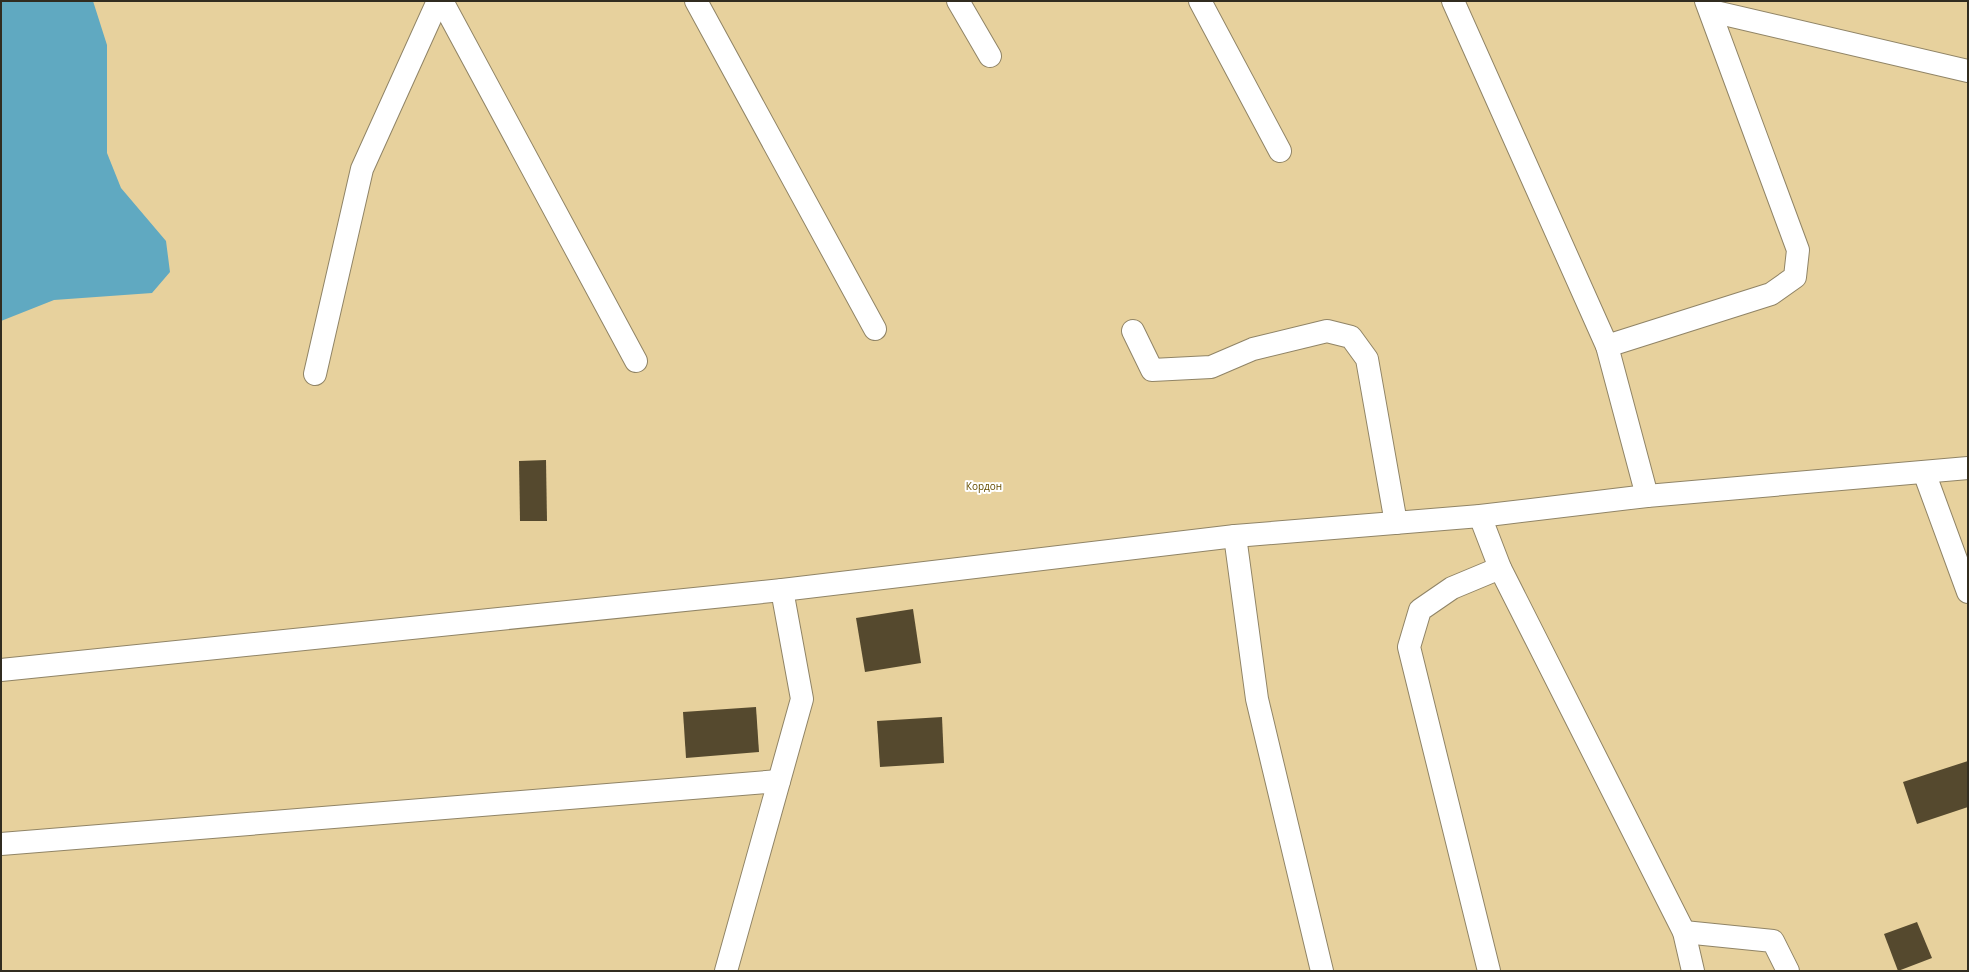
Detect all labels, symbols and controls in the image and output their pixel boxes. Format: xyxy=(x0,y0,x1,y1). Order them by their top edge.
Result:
park label: Кордон xyxy=(966,479,1002,493)

